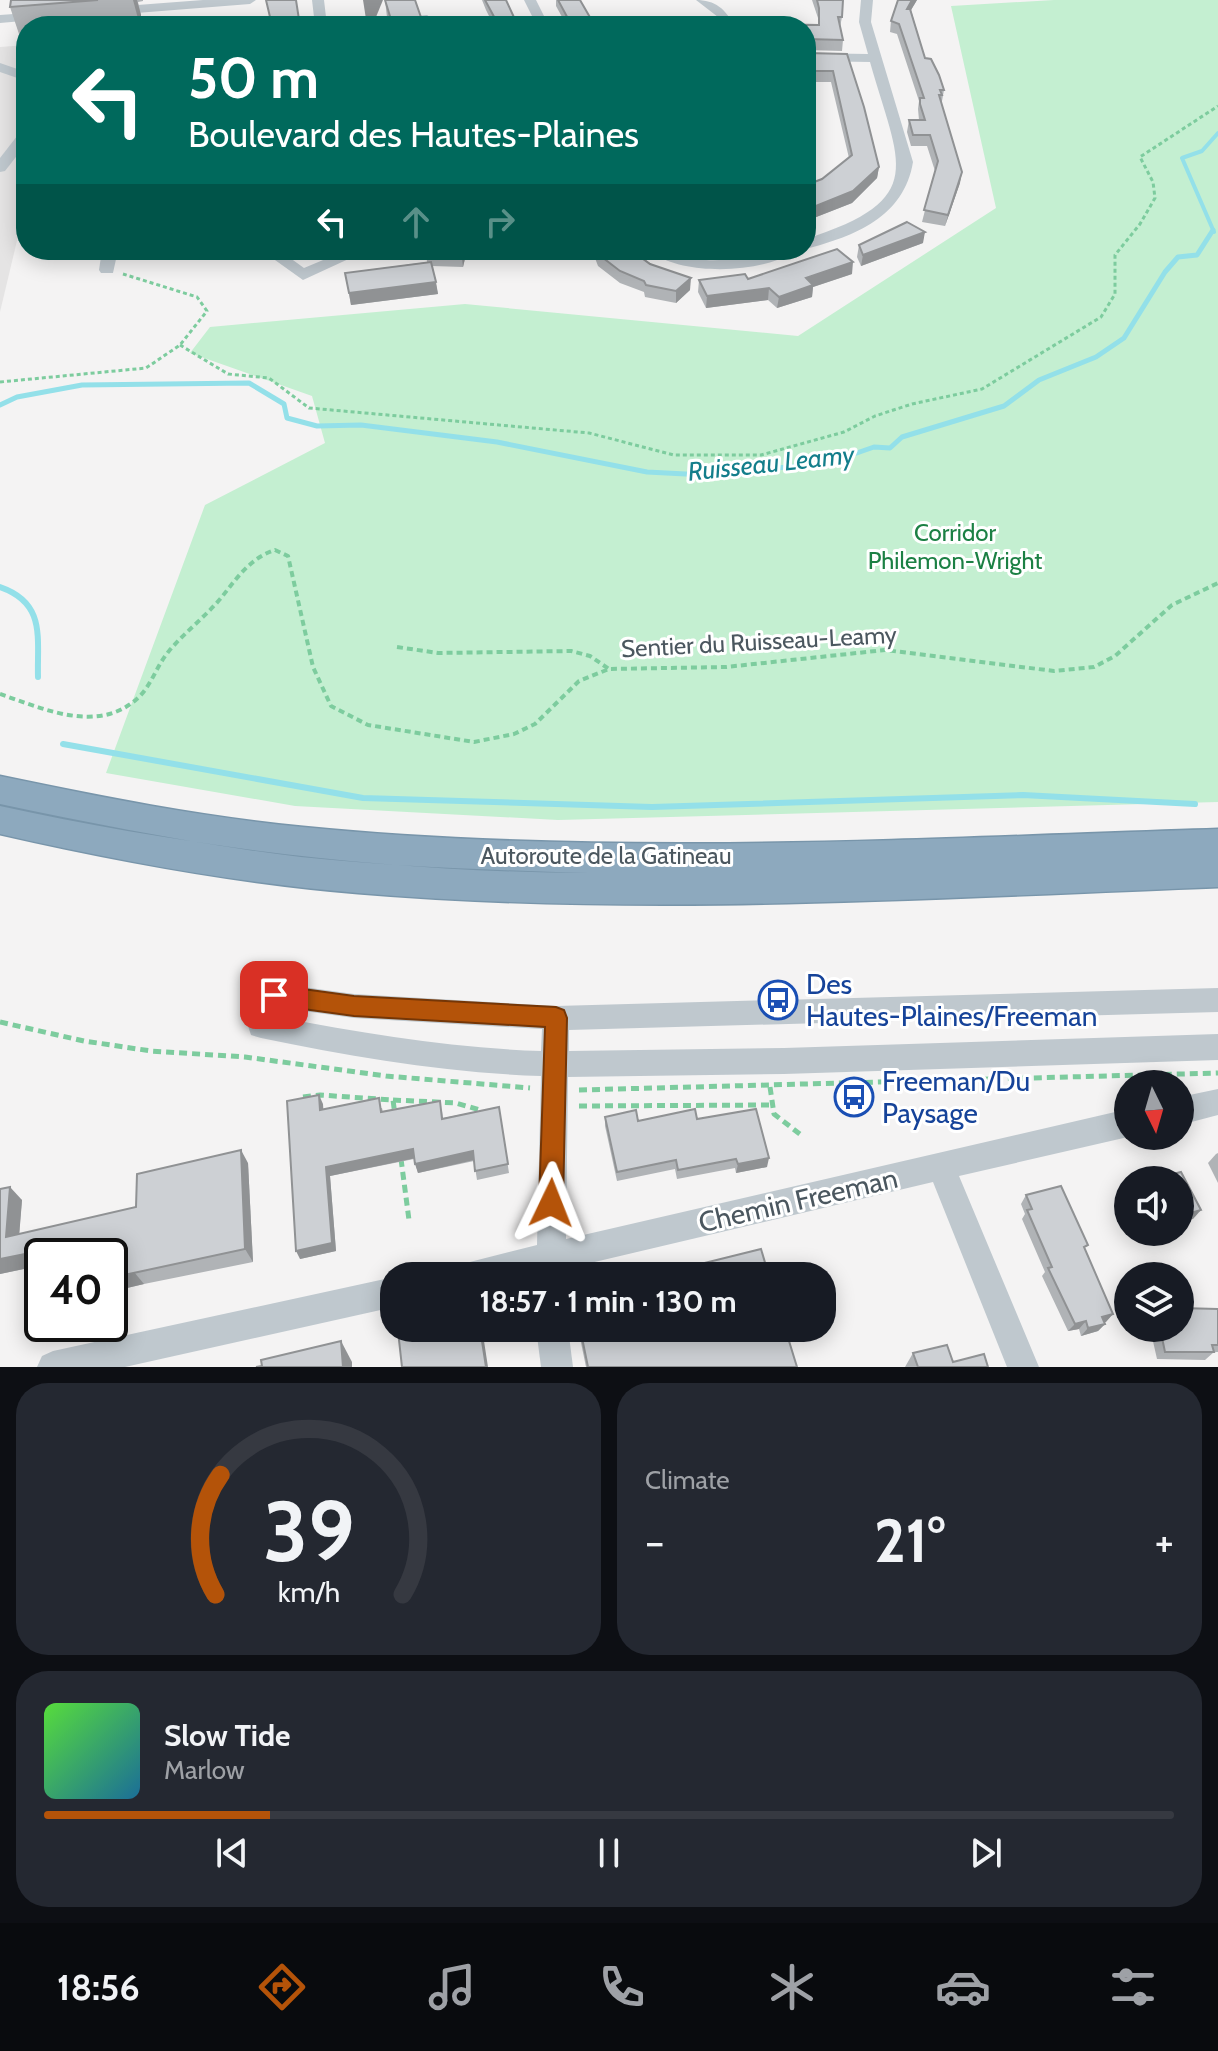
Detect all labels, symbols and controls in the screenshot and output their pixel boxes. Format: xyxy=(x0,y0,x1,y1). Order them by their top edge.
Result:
text: 50 m xyxy=(188,44,319,112)
icon: left xyxy=(56,48,160,152)
text: Boulevard des Hautes-Plaines xyxy=(188,112,639,156)
icon: left xyxy=(310,200,354,244)
icon: ahead xyxy=(394,200,438,244)
icon: right xyxy=(478,200,522,244)
water label: Ruisseau Leamy xyxy=(686,438,857,488)
park label: Corridor Philemon-Wright xyxy=(868,518,1042,575)
street label: Sentier du Ruisseau-Leamy xyxy=(620,620,898,663)
street label: Autoroute de la Gatineau xyxy=(481,841,731,870)
pin xyxy=(240,961,308,1029)
place label: Des Hautes-Plaines/Freeman xyxy=(806,967,1097,1033)
icon: arrive xyxy=(252,973,296,1017)
bus stop icon: Des Hautes-Plaines/Freeman xyxy=(757,979,799,1021)
place label: Freeman/Du Paysage xyxy=(882,1064,1030,1130)
north arrow xyxy=(1114,1070,1194,1150)
map controls xyxy=(1114,1070,1194,1342)
bus stop icon: Freeman/Du Paysage xyxy=(833,1076,875,1118)
position arrow xyxy=(509,1161,593,1245)
street label: Chemin Freeman xyxy=(695,1161,901,1239)
button: sound xyxy=(1114,1166,1194,1246)
speed limit sign: 40 xyxy=(24,1238,128,1342)
button: layers xyxy=(1114,1262,1194,1342)
text: 18:57 · 1 min · 130 m xyxy=(479,1283,737,1320)
text: Climate xyxy=(645,1464,730,1496)
text: 39 xyxy=(263,1481,354,1582)
text: 21° xyxy=(874,1504,945,1577)
text: − xyxy=(645,1515,664,1568)
text: + xyxy=(1155,1515,1174,1568)
text: km/h xyxy=(277,1574,340,1609)
text: Slow Tide xyxy=(164,1717,291,1754)
text: Marlow xyxy=(164,1754,245,1786)
icon: previous xyxy=(210,1831,254,1875)
icon: pause xyxy=(587,1831,631,1875)
icon: next xyxy=(964,1831,1008,1875)
icon: directions xyxy=(254,1959,310,2015)
icon: music xyxy=(424,1959,480,2015)
icon: phone xyxy=(594,1959,650,2015)
icon: climate xyxy=(764,1959,820,2015)
icon: car xyxy=(935,1959,991,2015)
icon: filters xyxy=(1105,1959,1161,2015)
text: 18:56 xyxy=(57,1965,140,2009)

